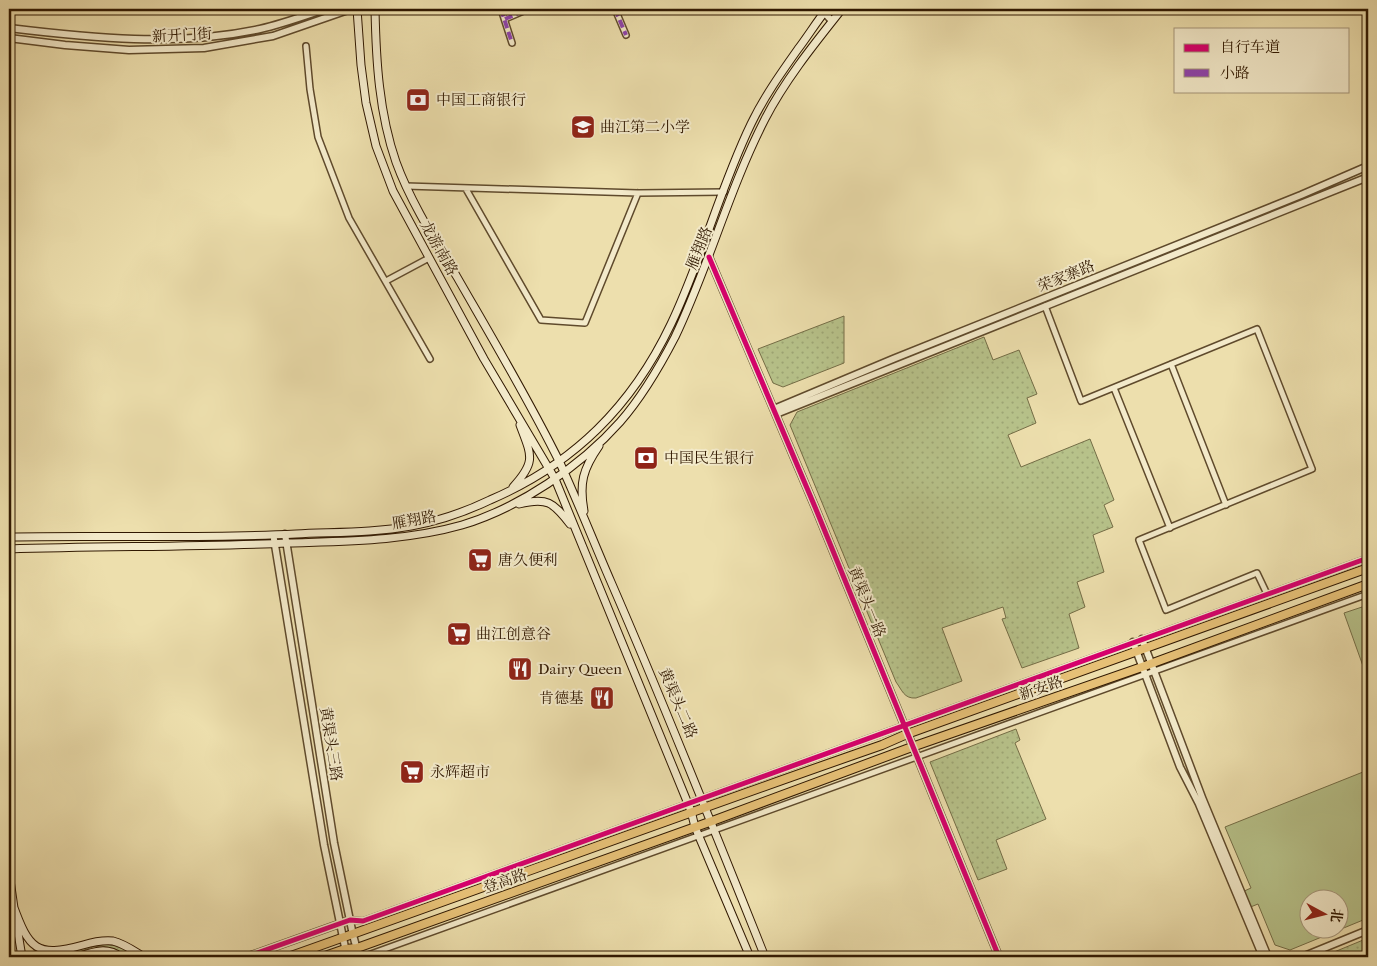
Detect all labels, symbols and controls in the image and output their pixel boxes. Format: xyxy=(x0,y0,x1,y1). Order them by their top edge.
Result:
street label: 新开门街 xyxy=(152,24,212,46)
legend xyxy=(1174,28,1350,92)
text: 自行车道 xyxy=(1220,38,1280,56)
text: 小路 xyxy=(1220,64,1250,82)
bank icon: 中国工商银行 xyxy=(405,87,431,113)
place label: 中国工商银行 xyxy=(436,91,526,109)
school or university icon: 曲江第二小学 xyxy=(570,114,596,140)
place label: 曲江第二小学 xyxy=(600,118,690,136)
street label: 龙游南路 xyxy=(417,217,461,279)
street label: 雁翔路 xyxy=(682,224,716,272)
street label: 荣家寨路 xyxy=(1035,256,1097,296)
bank icon: 中国民生银行 xyxy=(633,445,659,471)
place label: 中国民生银行 xyxy=(664,449,754,467)
street label: 雁翔路 xyxy=(390,507,438,533)
supermarket icon: 唐久便利 xyxy=(467,547,493,573)
place label: 唐久便利 xyxy=(498,551,558,569)
street label: 黄渠头一路 xyxy=(845,564,889,640)
supermarket icon: 曲江创意谷 xyxy=(446,621,472,647)
place label: 曲江创意谷 xyxy=(476,625,551,643)
restaurant icon: Dairy Queen xyxy=(507,656,533,682)
place label: Dairy Queen xyxy=(538,660,622,678)
street label: 黄渠头二路 xyxy=(655,665,701,741)
street label: 新安路 xyxy=(1017,672,1065,704)
restaurant icon: 肯德基 xyxy=(589,685,615,711)
place label: 肯德基 xyxy=(539,689,584,707)
street label: 黄渠头三路 xyxy=(316,706,346,782)
supermarket icon: 永辉超市 xyxy=(399,759,425,785)
place label: 永辉超市 xyxy=(430,763,490,781)
street label: 登高路 xyxy=(481,865,529,897)
north arrow xyxy=(1300,888,1350,938)
text: 北 xyxy=(1327,908,1346,924)

